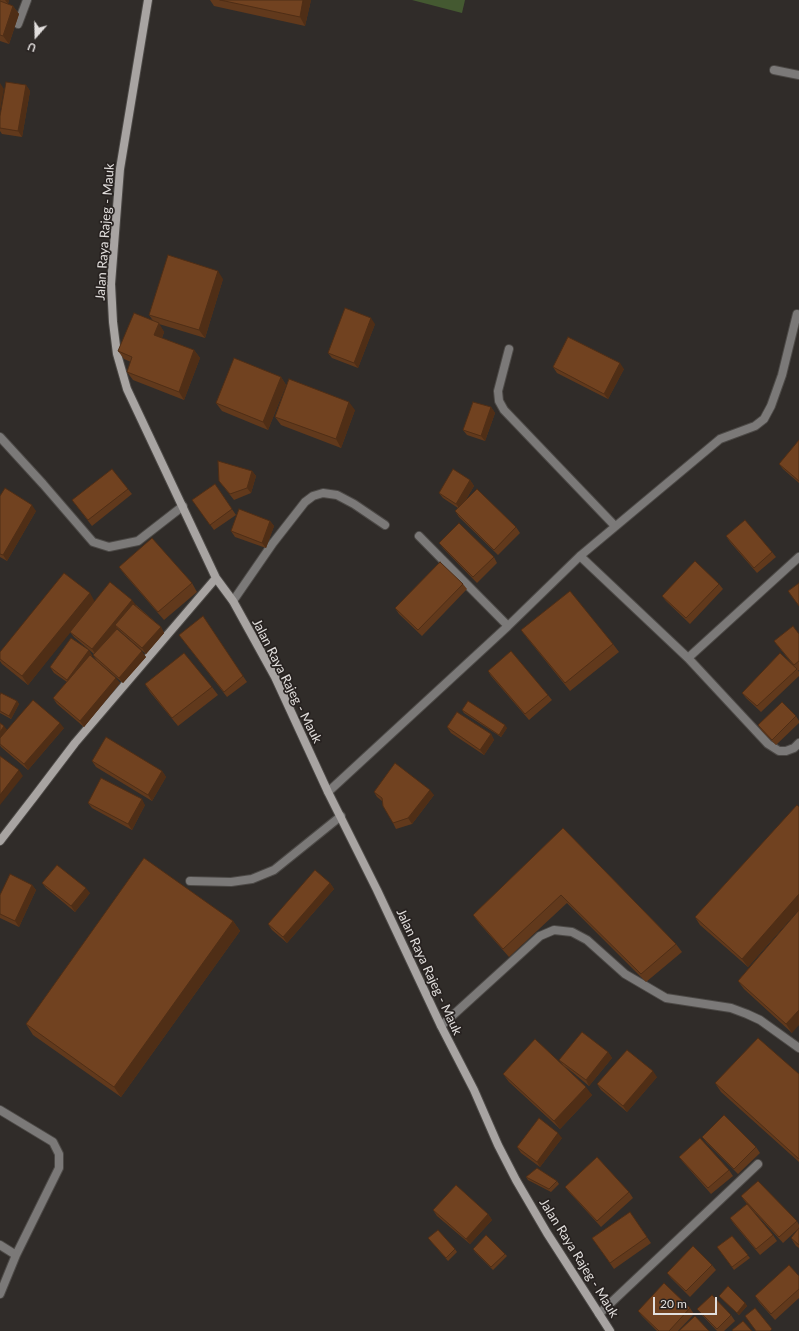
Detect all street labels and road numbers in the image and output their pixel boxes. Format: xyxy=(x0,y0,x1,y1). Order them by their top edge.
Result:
street label: Jalan Raya Rajeg - Mauk xyxy=(92,163,118,301)
street label: Jalan Raya Rajeg - Mauk xyxy=(249,616,325,746)
street label: Jalan Raya Rajeg - Mauk xyxy=(393,906,465,1038)
street label: Jalan Raya Rajeg - Mauk xyxy=(536,1196,622,1320)

